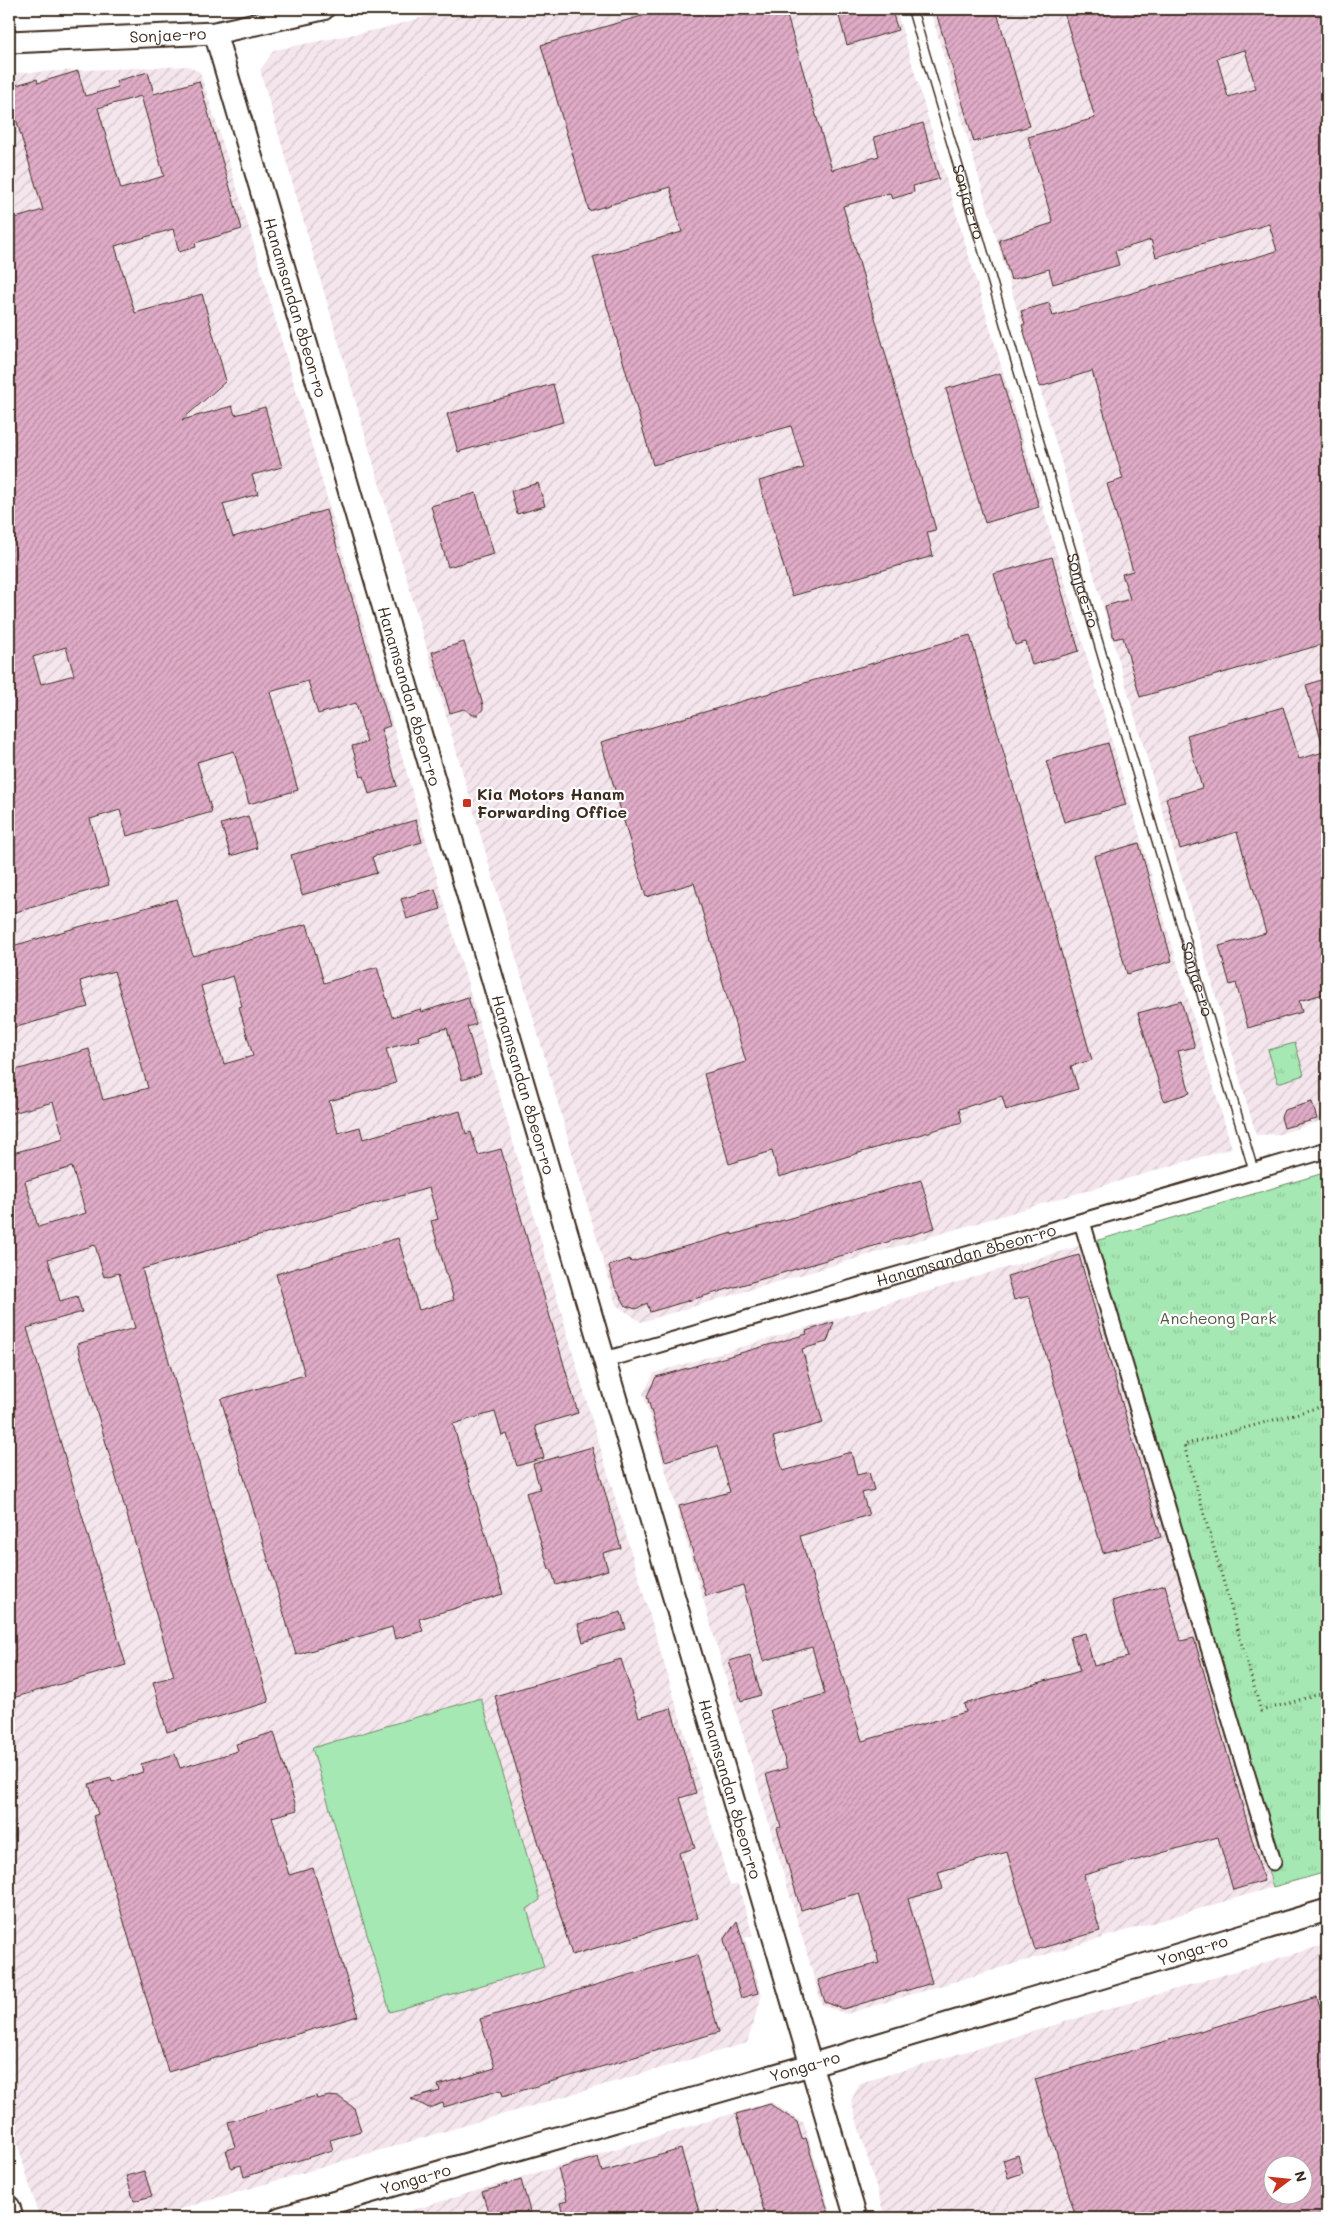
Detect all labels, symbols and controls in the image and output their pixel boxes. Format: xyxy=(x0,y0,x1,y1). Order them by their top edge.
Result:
street label: Sonjae-ro xyxy=(129,22,207,47)
street label: Sonjae-ro xyxy=(948,162,990,242)
street label: Hanamsandan 8beon-ro xyxy=(260,215,332,400)
street label: Sonjae-ro xyxy=(1063,550,1104,630)
street label: Hanamsandan 8beon-ro xyxy=(374,604,446,788)
place label: Kia Motors Hanam Forwarding Office xyxy=(477,783,627,822)
marker: Kia Motors Hanam Forwarding Office xyxy=(461,797,473,809)
street label: Sonjae-ro xyxy=(1177,939,1219,1019)
street label: Hanamsandan 8beon-ro xyxy=(488,992,560,1177)
street label: Hanamsandan 8beon-ro xyxy=(874,1218,1058,1291)
park label: Ancheong Park xyxy=(1159,1307,1277,1328)
street label: Hanamsandan 8beon-ro xyxy=(694,1697,767,1881)
street label: Yonga-ro xyxy=(1155,1929,1230,1970)
street label: Yonga-ro xyxy=(767,2046,842,2086)
north arrow xyxy=(1264,2154,1314,2204)
street label: Yonga-ro xyxy=(378,2158,453,2199)
text: N xyxy=(1290,2169,1312,2184)

